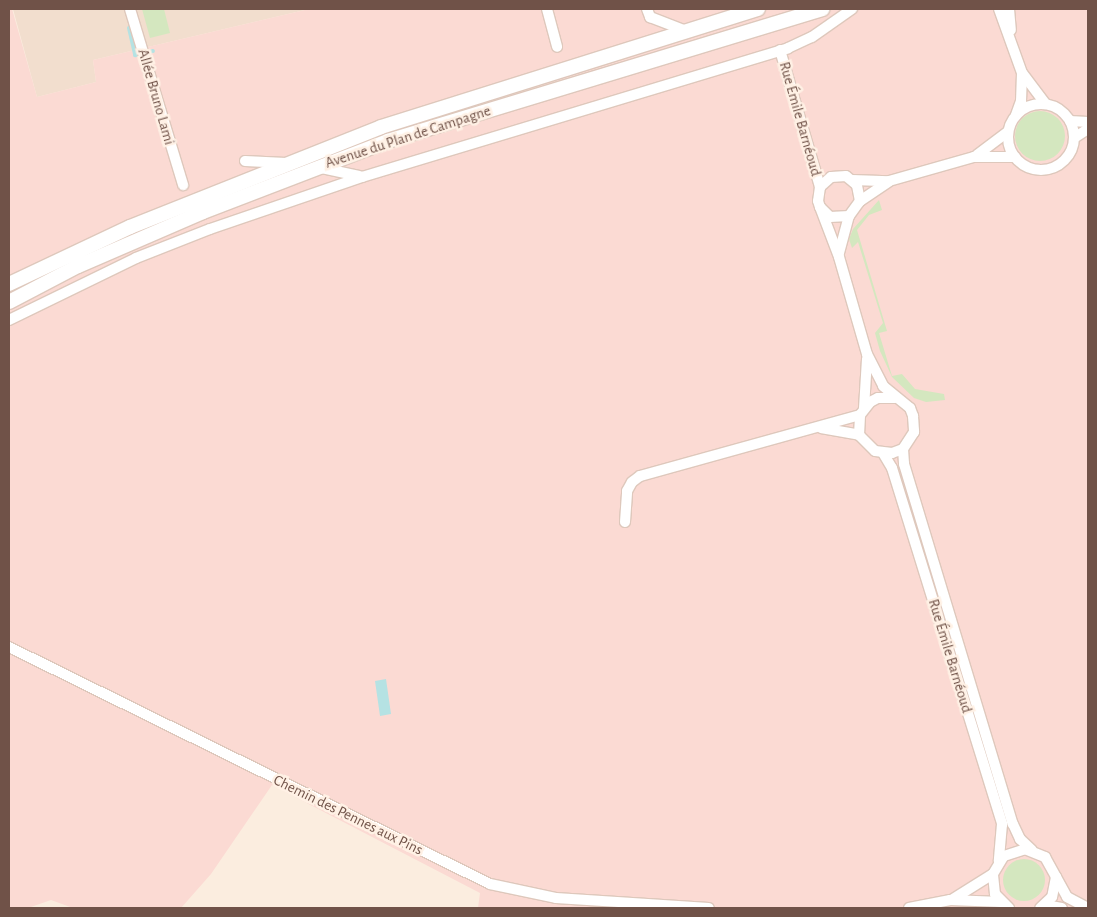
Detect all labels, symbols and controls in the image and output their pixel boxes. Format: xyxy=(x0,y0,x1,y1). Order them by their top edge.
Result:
street label: Allée Bruno Lami xyxy=(134,47,178,147)
street label: Rue Émile Barnéoud xyxy=(775,60,825,178)
street label: Avenue du Plan de Campagne xyxy=(323,102,493,172)
street label: Rue Émile Barnéoud xyxy=(924,597,976,715)
street label: Chemin des Pennes aux Pins xyxy=(270,771,426,859)

